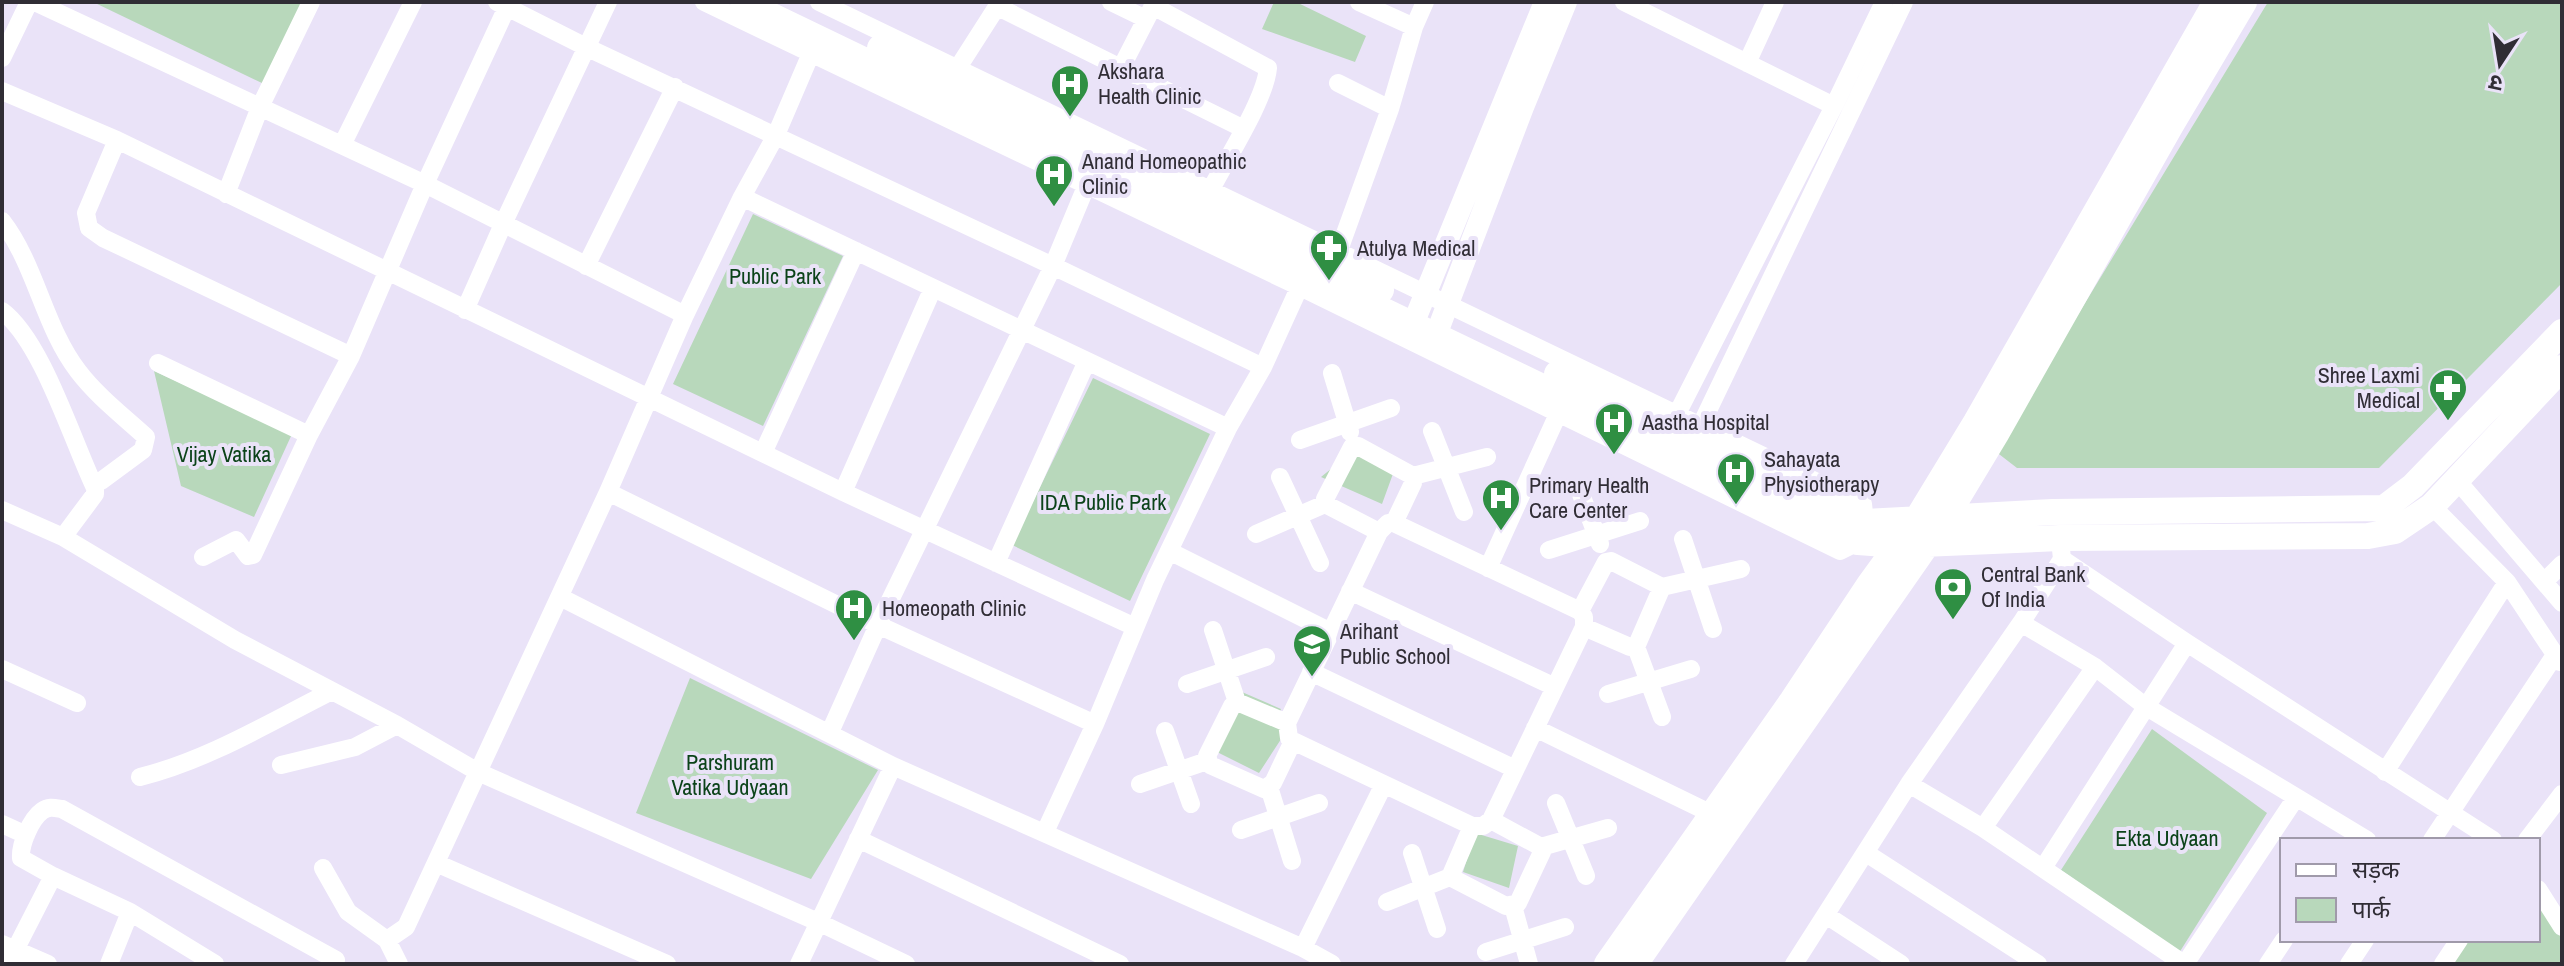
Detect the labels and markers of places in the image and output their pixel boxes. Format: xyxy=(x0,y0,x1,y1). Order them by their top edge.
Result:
place label: Akshara Health Clinic xyxy=(1097,56,1201,111)
hospital icon: Akshara Health Clinic xyxy=(1049,63,1091,118)
place label: Anand Homeopathic Clinic xyxy=(1081,146,1246,201)
hospital icon: Anand Homeopathic Clinic xyxy=(1033,153,1075,208)
pharmacy icon: Atulya Medical xyxy=(1308,227,1350,282)
place label: Atulya Medical xyxy=(1356,233,1475,263)
place label: Shree Laxmi Medical xyxy=(2318,360,2420,415)
pharmacy icon: Shree Laxmi Medical xyxy=(2427,367,2469,422)
hospital icon: Aastha Hospital xyxy=(1593,401,1635,456)
place label: Aastha Hospital xyxy=(1641,407,1769,437)
place label: Sahayata Physiotherapy xyxy=(1764,444,1879,499)
hospital icon: Sahayata Physiotherapy xyxy=(1715,451,1757,506)
place label: Primary Health Care Center xyxy=(1529,470,1649,525)
hospital icon: Primary Health Care Center xyxy=(1480,477,1522,532)
place label: Central Bank Of India xyxy=(1981,559,2086,614)
bank icon: Central Bank Of India xyxy=(1932,566,1974,621)
hospital icon: Homeopath Clinic xyxy=(833,587,875,642)
place label: Homeopath Clinic xyxy=(882,593,1026,623)
place label: Arihant Public School xyxy=(1339,616,1450,671)
school or university icon: Arihant Public School xyxy=(1291,623,1333,678)

